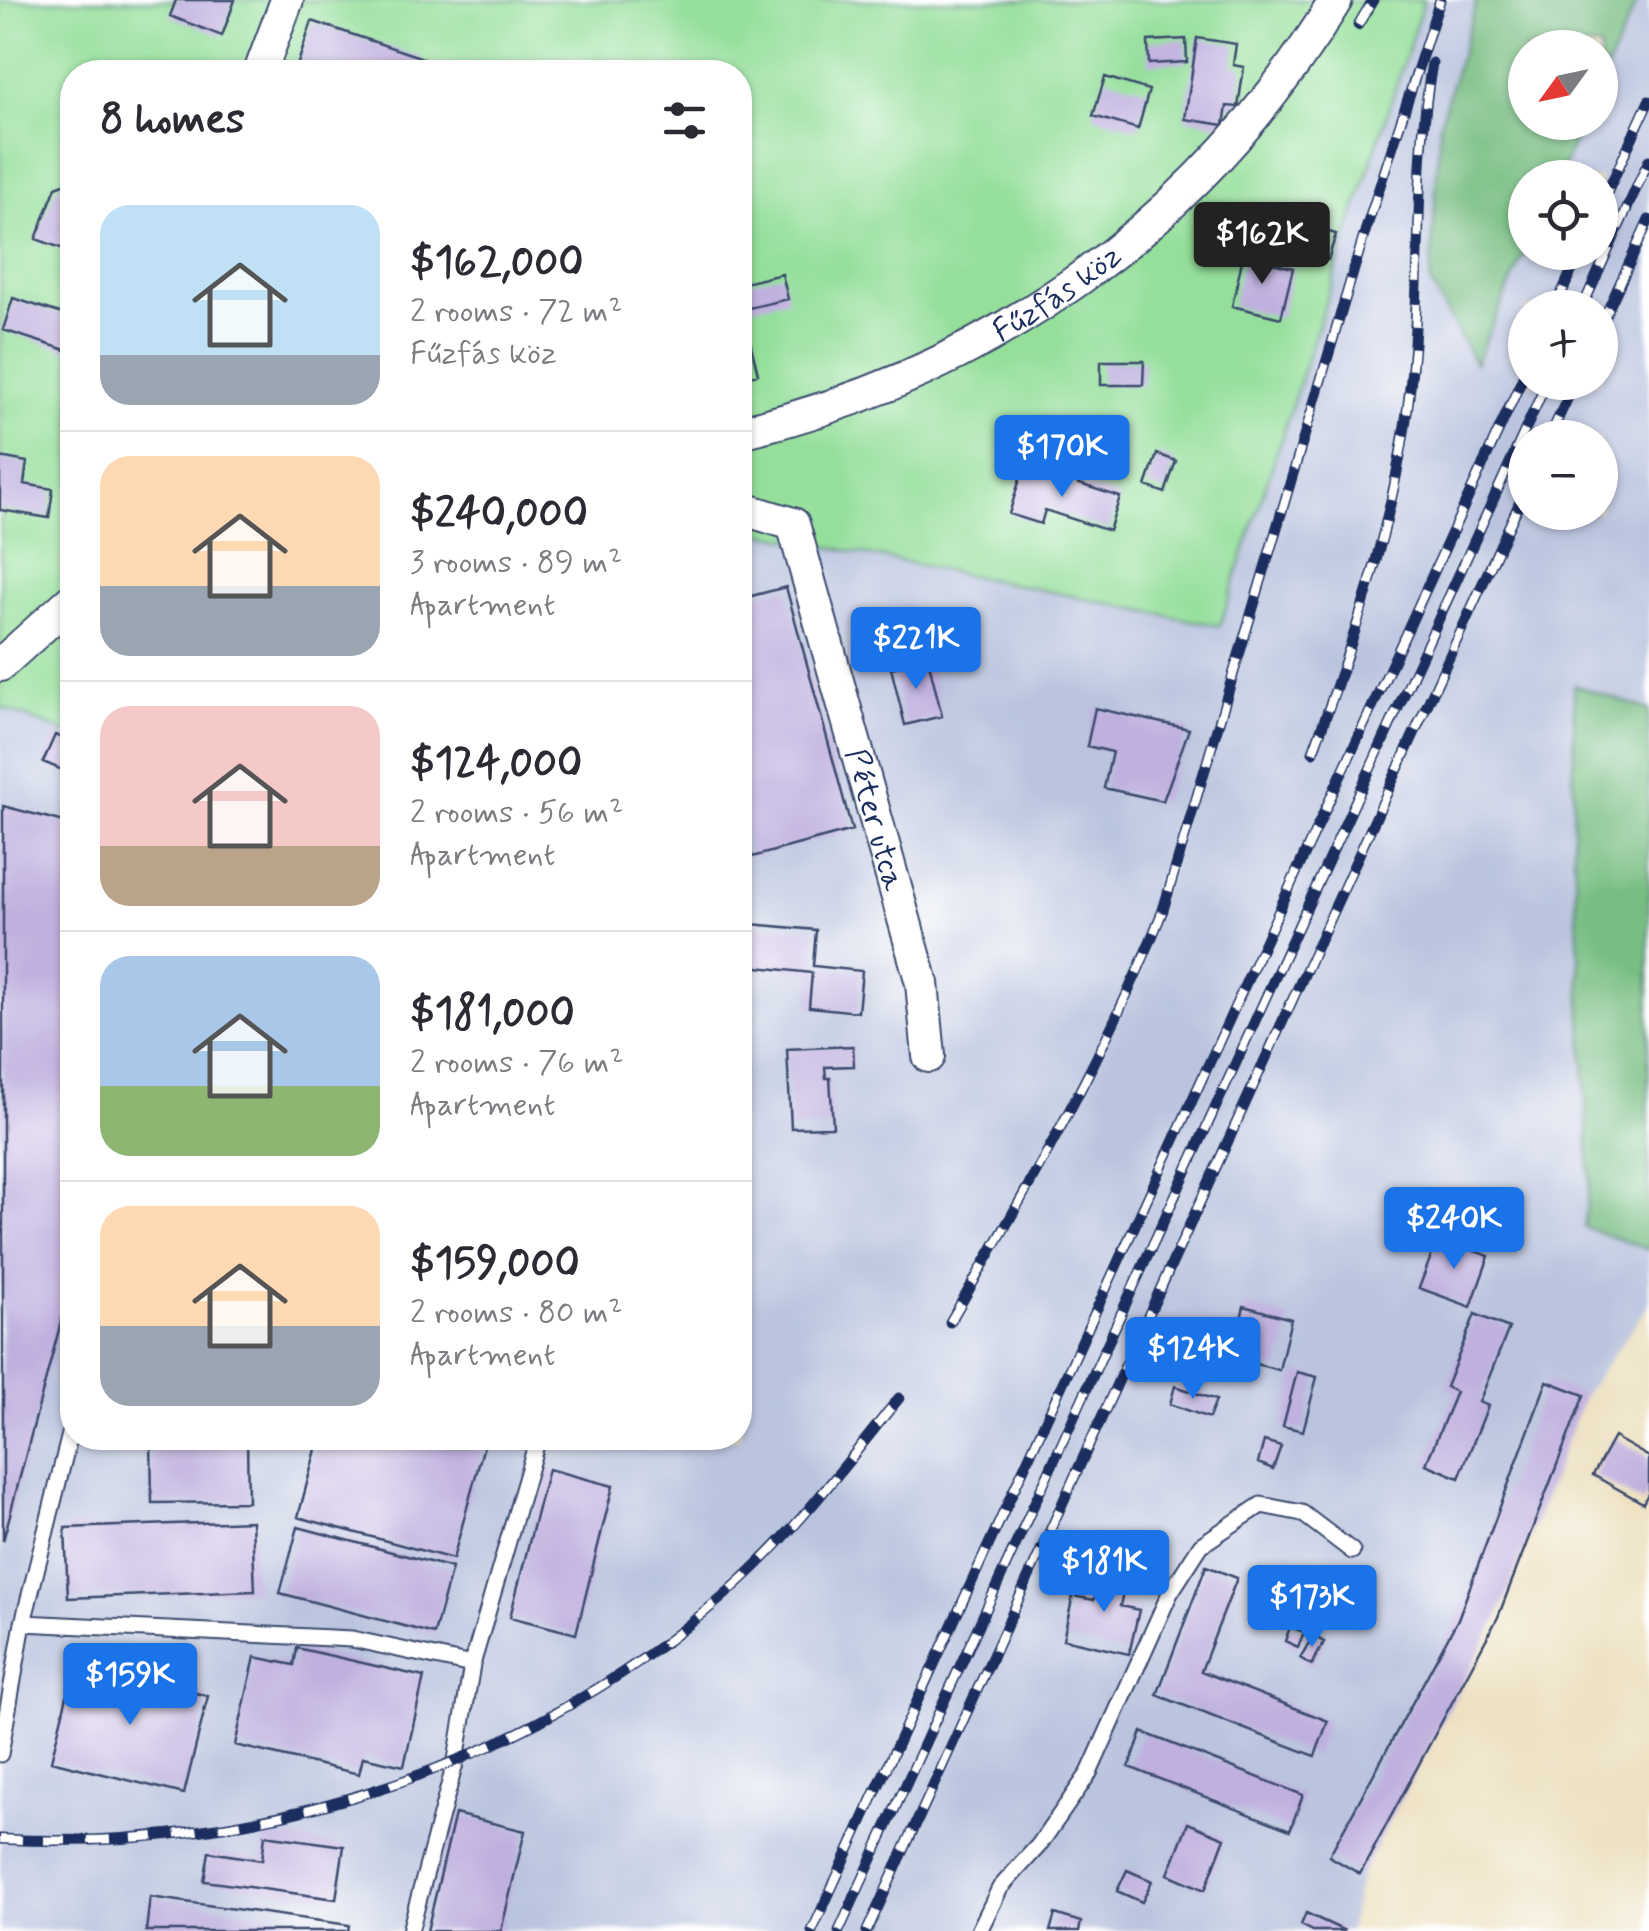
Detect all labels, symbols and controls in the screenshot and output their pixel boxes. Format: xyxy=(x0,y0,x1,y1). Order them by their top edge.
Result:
north arrow xyxy=(1508,30,1618,140)
map controls xyxy=(1508,30,1618,530)
text: 8 homes xyxy=(100,93,245,148)
icon: filters xyxy=(657,93,712,148)
button: locate xyxy=(1508,160,1618,270)
pin: $162K xyxy=(1192,202,1332,287)
text: $162K xyxy=(1216,213,1308,255)
text: $162,000 xyxy=(410,236,584,291)
street label: Fűzfás köz xyxy=(986,236,1131,353)
icon: home xyxy=(180,245,300,365)
button: + xyxy=(1508,290,1618,400)
text: 2 rooms · 72 m² xyxy=(410,291,623,333)
text: Fűzfás köz xyxy=(410,333,557,375)
pin: $170K xyxy=(992,415,1132,500)
button: − xyxy=(1508,420,1618,530)
text: $170K xyxy=(1016,426,1108,468)
text: $240,000 xyxy=(410,487,588,542)
icon: home xyxy=(180,496,300,616)
text: 3 rooms · 89 m² xyxy=(410,542,622,584)
text: Apartment xyxy=(410,584,555,626)
pin: $221K xyxy=(846,607,986,692)
text: $221K xyxy=(873,618,959,660)
text: $124,000 xyxy=(410,737,582,792)
street label: Péter utca xyxy=(834,744,914,896)
icon: home xyxy=(180,746,300,866)
text: 2 rooms · 56 m² xyxy=(410,792,623,834)
text: Apartment xyxy=(410,834,555,876)
text: $181,000 xyxy=(410,987,575,1042)
icon: home xyxy=(180,996,300,1116)
text: 2 rooms · 76 m² xyxy=(410,1042,623,1084)
text: Apartment xyxy=(410,1084,555,1126)
pin: $240K xyxy=(1384,1187,1524,1272)
text: $240K xyxy=(1406,1198,1502,1240)
text: $159,000 xyxy=(410,1237,580,1292)
icon: home xyxy=(180,1246,300,1366)
text: 2 rooms · 80 m² xyxy=(410,1292,623,1334)
pin: $124K xyxy=(1123,1317,1263,1402)
text: $124K xyxy=(1147,1328,1239,1370)
text: Apartment xyxy=(410,1334,555,1376)
pin: $181K xyxy=(1034,1530,1174,1615)
text: $181K xyxy=(1061,1541,1147,1583)
pin: $173K xyxy=(1242,1565,1382,1650)
text: $173K xyxy=(1270,1576,1354,1618)
pin: $159K xyxy=(60,1643,200,1728)
text: $159K xyxy=(85,1654,175,1696)

